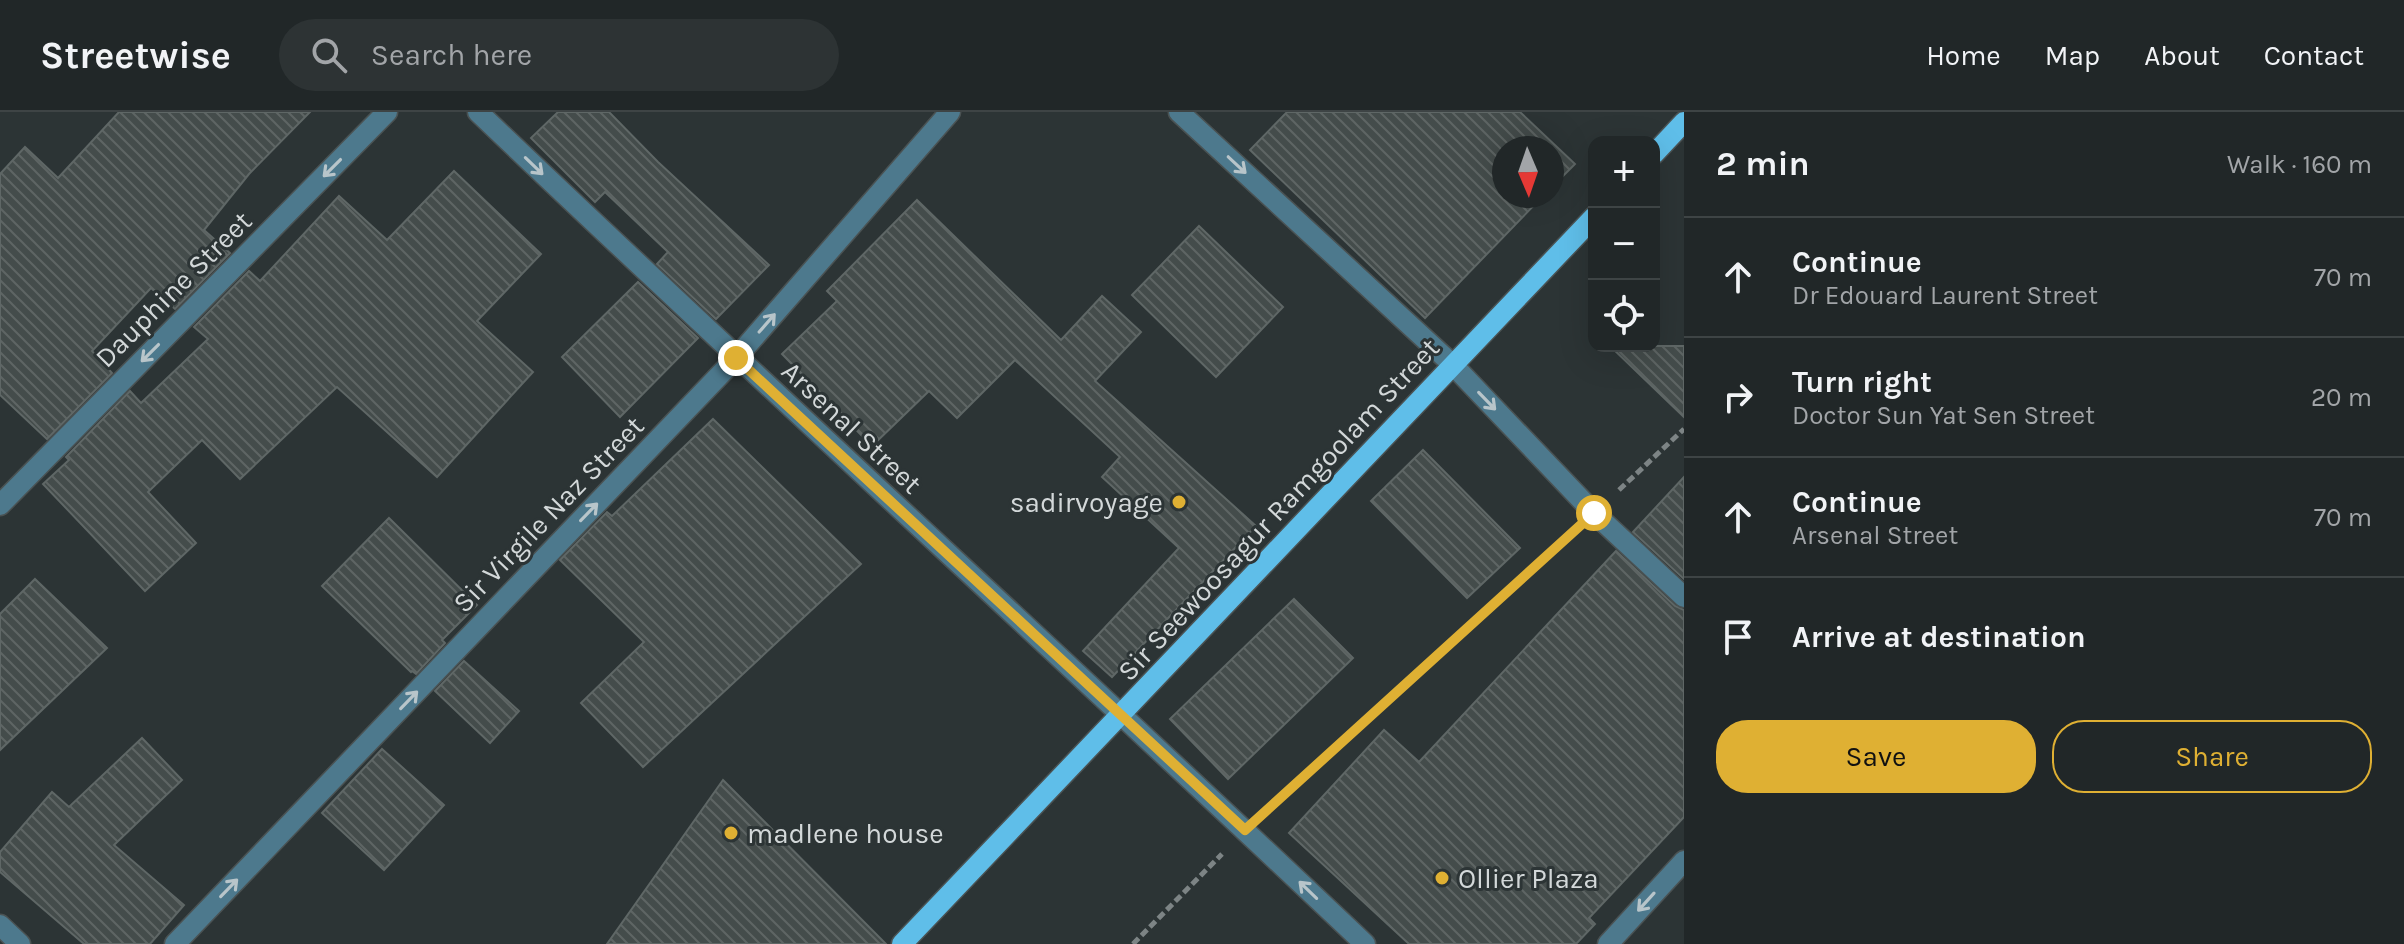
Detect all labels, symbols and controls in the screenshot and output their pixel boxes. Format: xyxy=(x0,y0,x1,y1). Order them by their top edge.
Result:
search box xyxy=(279,19,839,91)
text: Streetwise xyxy=(40,33,231,78)
icon: search xyxy=(307,33,351,77)
text: Search here xyxy=(371,37,532,73)
text: Home xyxy=(1926,39,2001,72)
text: Map xyxy=(2045,39,2100,72)
text: About xyxy=(2144,39,2220,72)
text: Contact xyxy=(2264,39,2364,72)
north arrow xyxy=(1492,136,1564,208)
map controls xyxy=(1588,136,1660,352)
button: + xyxy=(1588,136,1660,208)
text: 2 min xyxy=(1716,144,1810,184)
text: Walk · 160 m xyxy=(2227,149,2372,180)
one-way arrow xyxy=(1226,155,1246,174)
one-way arrow xyxy=(524,156,544,175)
one-way arrow xyxy=(323,158,342,177)
street label: Dauphine Street xyxy=(88,204,258,374)
button: − xyxy=(1588,208,1660,280)
text: Continue xyxy=(1792,244,1922,280)
icon: ahead xyxy=(1716,255,1760,299)
text: 70 m xyxy=(2314,262,2372,293)
button: locate xyxy=(1588,280,1660,352)
text: Dr Edouard Laurent Street xyxy=(1792,280,2098,311)
one-way arrow xyxy=(758,313,776,333)
street label: Sir Seewoosagur Ramgoolam Street xyxy=(1111,331,1446,687)
route end xyxy=(718,340,754,376)
one-way arrow xyxy=(140,343,159,363)
street label: Arsenal Street xyxy=(775,354,928,500)
text: Turn right xyxy=(1792,364,1932,400)
icon: right xyxy=(1716,375,1760,419)
text: 20 m xyxy=(2311,382,2372,413)
one-way arrow xyxy=(1477,391,1496,410)
text: Doctor Sun Yat Sen Street xyxy=(1792,400,2095,431)
street label: Sir Virgile Naz Street xyxy=(446,409,651,619)
text: Continue xyxy=(1792,484,1922,520)
place label: sadirvoyage xyxy=(1010,486,1163,519)
marker: sadirvoyage xyxy=(1170,493,1188,511)
route start xyxy=(1576,495,1612,531)
icon: ahead xyxy=(1716,495,1760,539)
text: 70 m xyxy=(2314,502,2372,533)
one-way arrow xyxy=(579,503,598,522)
text: Arsenal Street xyxy=(1792,520,1958,551)
icon: arrive xyxy=(1716,615,1760,659)
text: Arrive at destination xyxy=(1792,619,2086,655)
one-way arrow xyxy=(399,691,418,710)
button: Save xyxy=(1716,720,2036,793)
button: Share xyxy=(2052,720,2372,793)
place label: madlene house xyxy=(747,817,944,850)
marker: madlene house xyxy=(722,824,740,842)
place label: Ollier Plaza xyxy=(1458,862,1599,895)
marker: Ollier Plaza xyxy=(1433,869,1451,887)
one-way arrow xyxy=(219,879,238,898)
one-way arrow xyxy=(1298,881,1318,900)
one-way arrow xyxy=(1637,892,1655,912)

